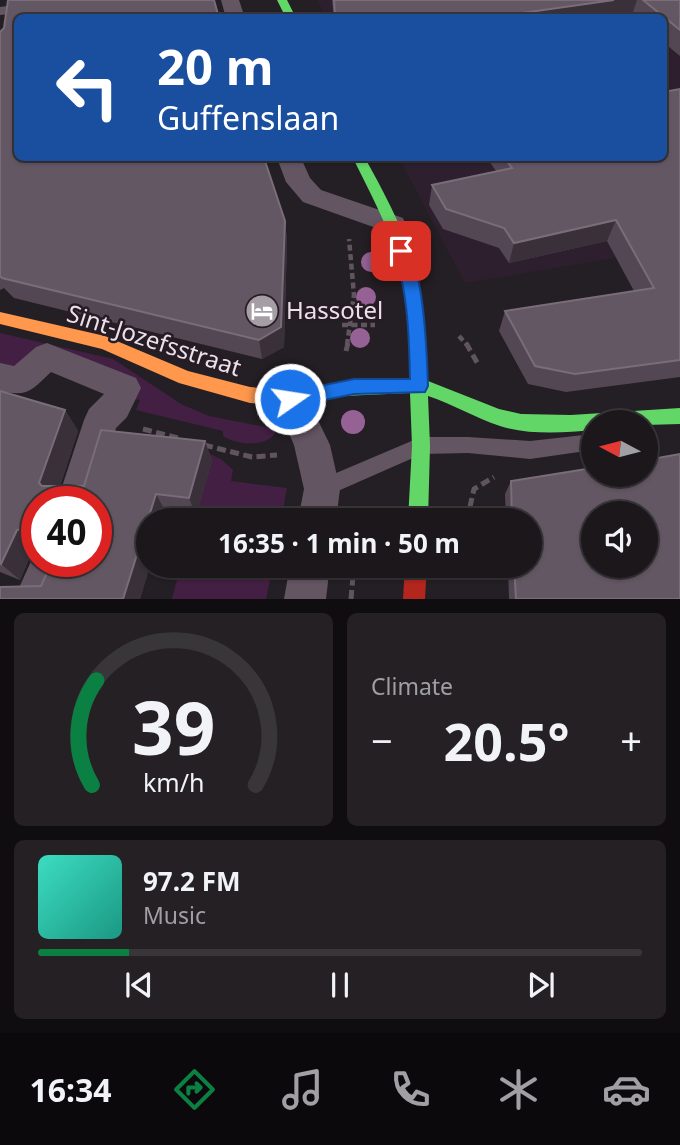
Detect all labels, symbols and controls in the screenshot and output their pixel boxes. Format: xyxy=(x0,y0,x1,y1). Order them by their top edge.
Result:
text: 20 m xyxy=(157,33,274,99)
icon: left xyxy=(42,42,133,133)
text: Guffenslaan xyxy=(157,96,339,139)
pin xyxy=(371,221,431,281)
icon: arrive xyxy=(382,232,420,270)
hotel icon: Hassotel xyxy=(243,292,281,330)
place label: Hassotel xyxy=(286,293,383,326)
street label: Sint-Jozefsstraat xyxy=(63,296,246,383)
position arrow xyxy=(253,362,327,436)
north arrow xyxy=(581,410,658,486)
map controls xyxy=(581,410,658,578)
speed limit sign: 40 xyxy=(21,486,112,577)
button: sound xyxy=(581,501,658,578)
text: 16:35 · 1 min · 50 m xyxy=(218,525,460,561)
text: Climate xyxy=(371,670,453,702)
text: 39 xyxy=(132,678,215,777)
text: 20.5° xyxy=(444,705,569,776)
text: − xyxy=(371,714,393,766)
text: + xyxy=(620,714,642,766)
text: km/h xyxy=(143,765,204,799)
text: 97.2 FM xyxy=(143,863,240,899)
text: Music xyxy=(143,899,206,931)
icon: previous xyxy=(120,966,158,1004)
icon: pause xyxy=(321,966,359,1004)
icon: next xyxy=(522,966,560,1004)
icon: directions xyxy=(170,1065,219,1114)
icon: music xyxy=(278,1065,327,1114)
icon: phone xyxy=(386,1065,435,1114)
icon: climate xyxy=(494,1065,543,1114)
icon: car xyxy=(602,1065,651,1114)
text: 16:34 xyxy=(29,1068,112,1111)

